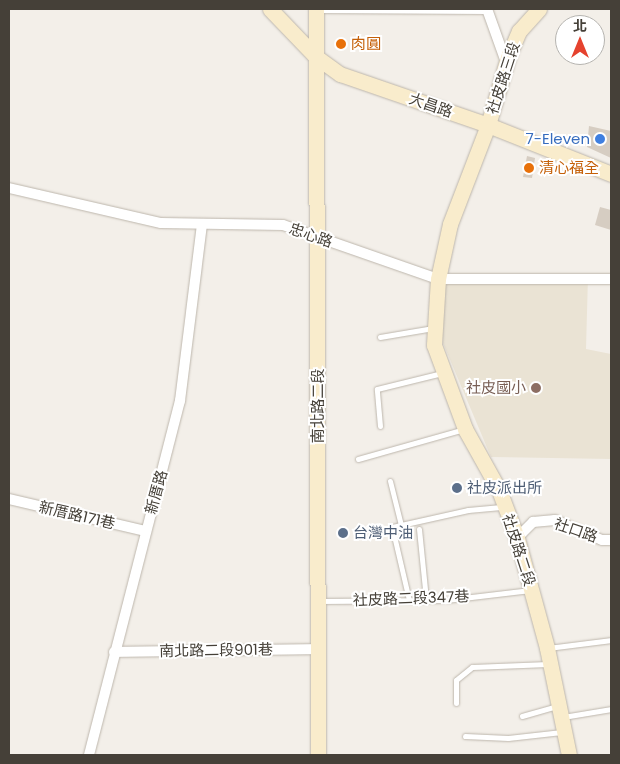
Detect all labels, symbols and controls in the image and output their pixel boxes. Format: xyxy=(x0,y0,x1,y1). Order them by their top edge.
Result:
north arrow xyxy=(555,15,605,65)
text: 北 xyxy=(573,16,587,36)
place label: 肉圓 xyxy=(351,35,381,53)
marker: 肉圓 xyxy=(335,38,347,50)
street label: 社皮路三段 xyxy=(483,40,523,116)
street label: 大昌路 xyxy=(407,89,455,121)
place label: 7-Eleven xyxy=(526,130,590,148)
marker: 7-Eleven xyxy=(594,133,606,145)
place label: 清心福全 xyxy=(539,159,599,177)
marker: 清心福全 xyxy=(523,162,535,174)
street label: 忠心路 xyxy=(287,219,335,251)
street label: 南北路二段 xyxy=(309,369,327,443)
place label: 社皮國小 xyxy=(466,379,526,397)
marker: 社皮國小 xyxy=(530,382,542,394)
street label: 新厝路 xyxy=(141,468,171,516)
place label: 社皮派出所 xyxy=(467,479,542,497)
marker: 社皮派出所 xyxy=(451,482,463,494)
street label: 新厝路171巷 xyxy=(37,497,117,533)
street label: 社皮路二段 xyxy=(499,512,539,588)
street label: 社口路 xyxy=(552,514,600,546)
place label: 台灣中油 xyxy=(353,524,413,542)
marker: 台灣中油 xyxy=(337,527,349,539)
street label: 社皮路二段347巷 xyxy=(352,587,470,609)
street label: 南北路二段901巷 xyxy=(159,640,273,660)

